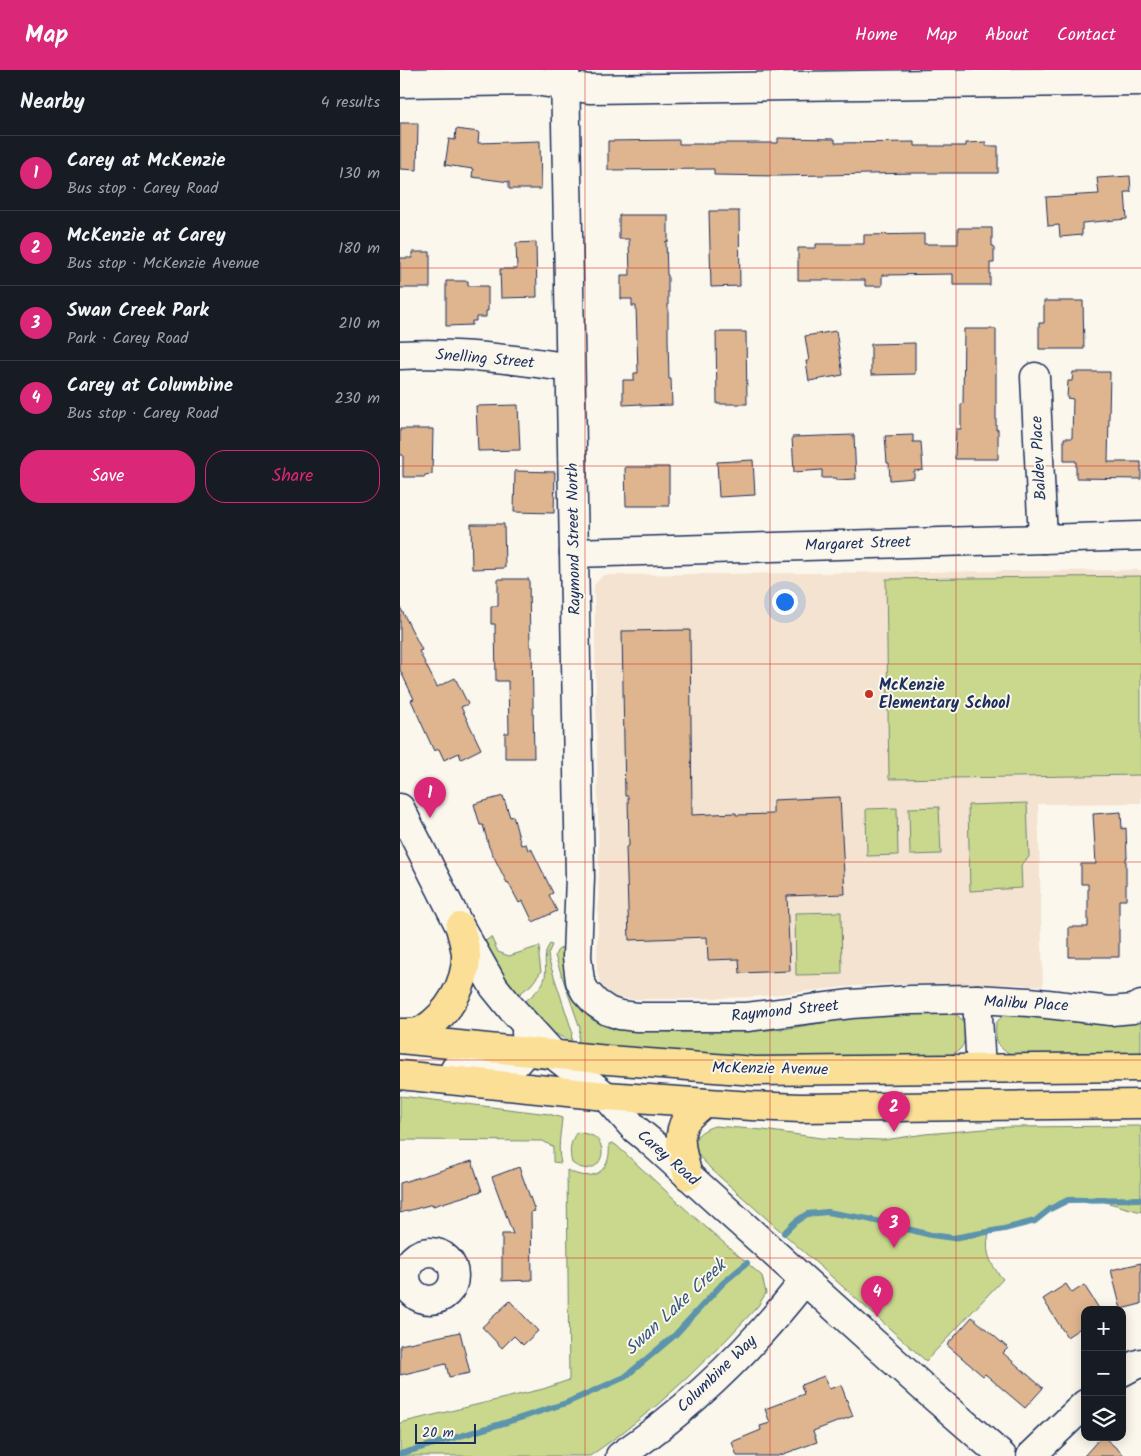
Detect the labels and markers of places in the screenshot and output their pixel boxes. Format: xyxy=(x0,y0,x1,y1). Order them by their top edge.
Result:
place label: McKenzie Elementary School xyxy=(879,673,1011,716)
marker: McKenzie Elementary School xyxy=(863,688,875,700)
pin: 1 xyxy=(414,777,446,818)
pin: 2 xyxy=(878,1091,910,1132)
pin: 3 xyxy=(878,1207,910,1248)
pin: 4 xyxy=(861,1276,893,1317)

